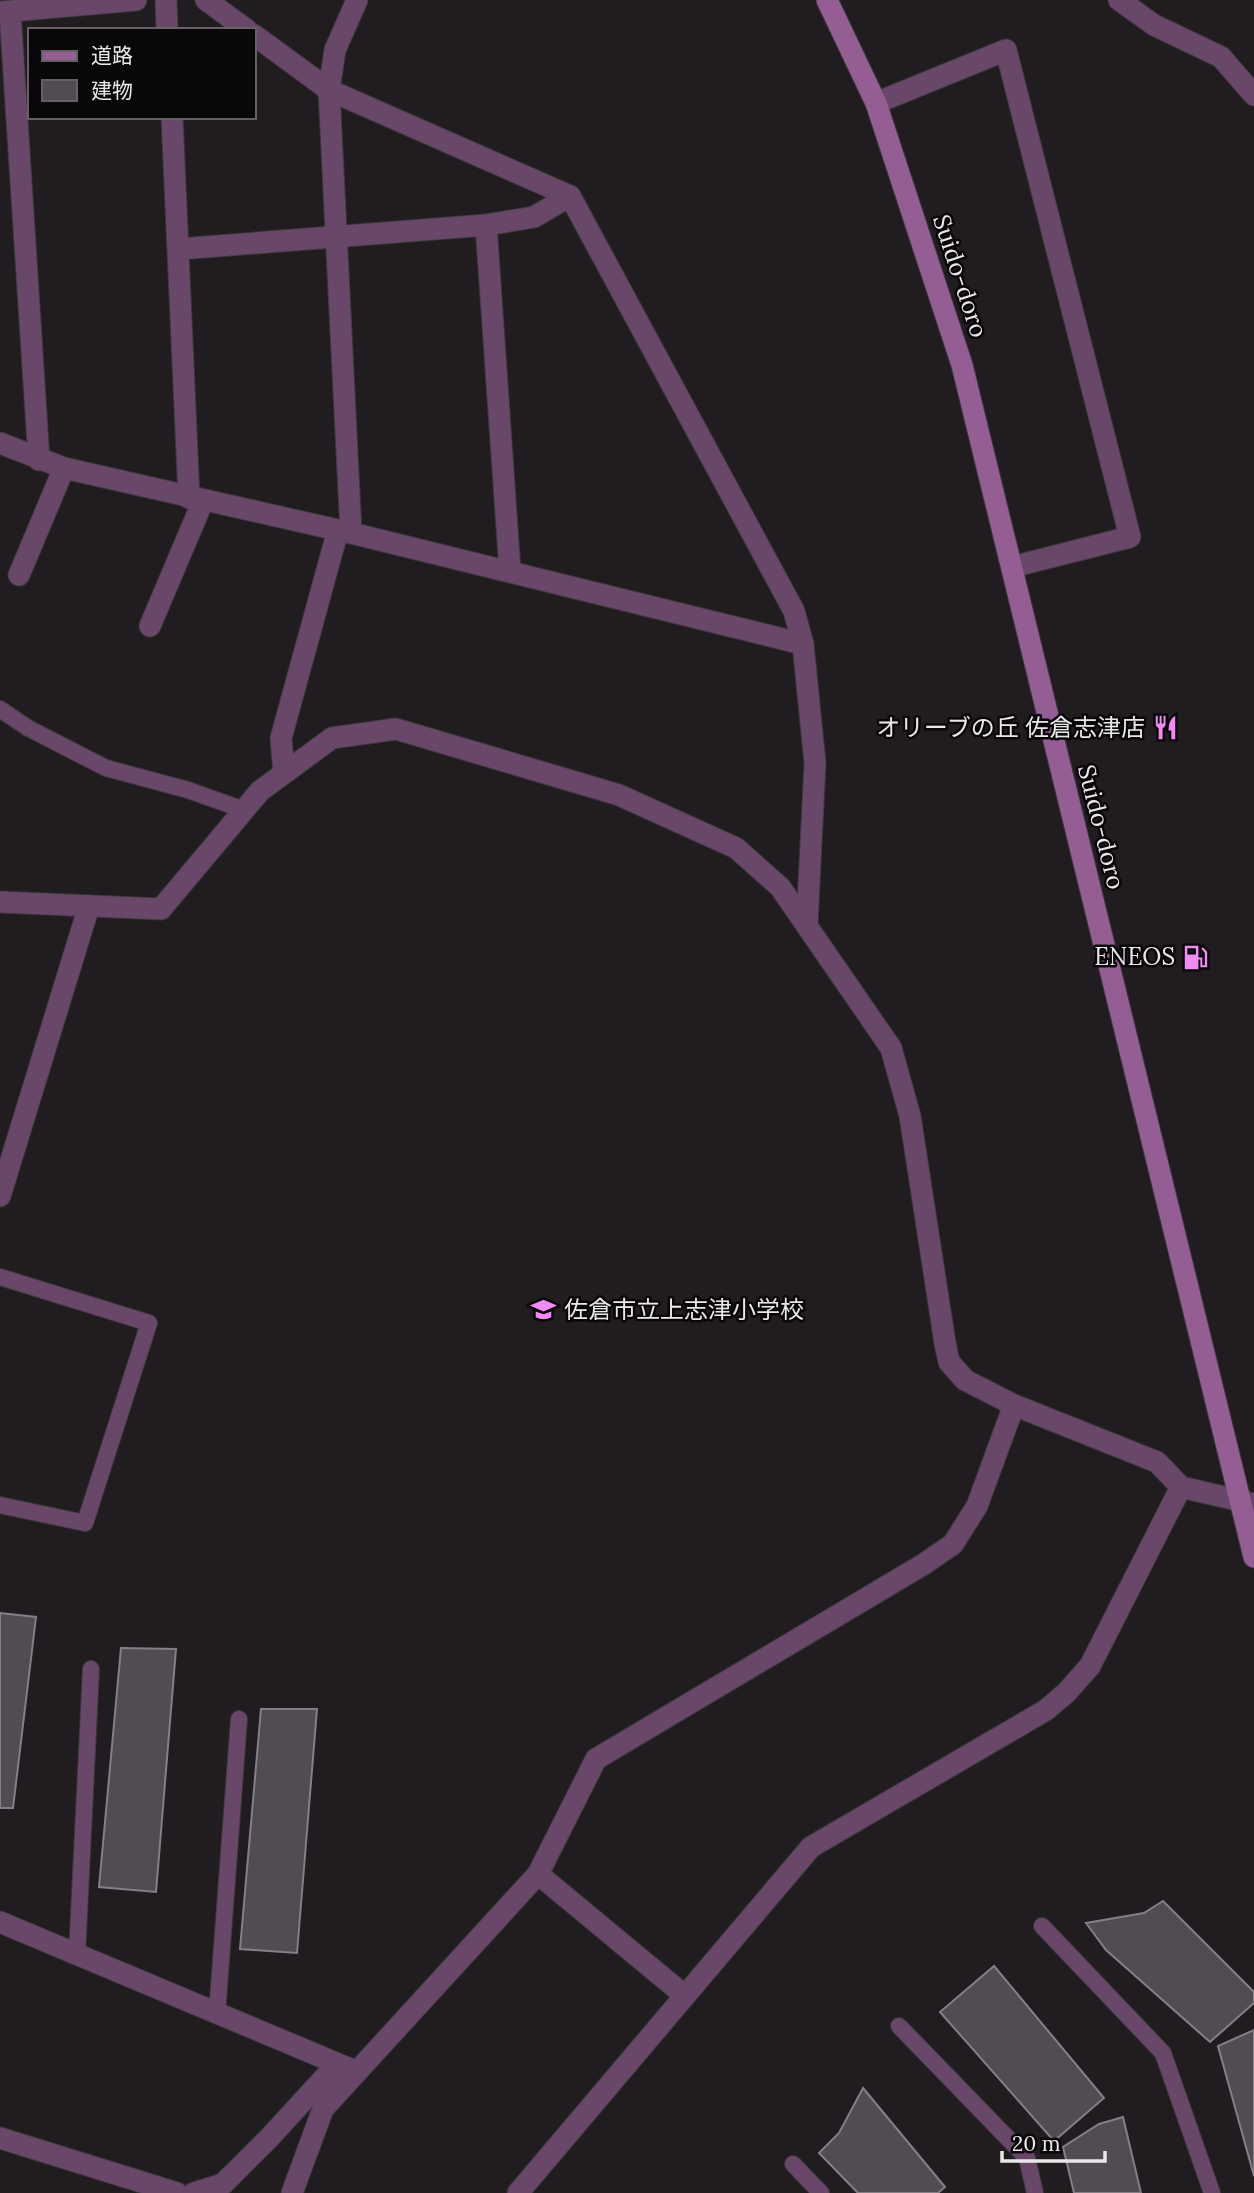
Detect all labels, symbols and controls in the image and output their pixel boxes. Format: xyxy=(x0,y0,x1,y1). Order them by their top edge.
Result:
legend xyxy=(28,28,256,119)
text: 道路 xyxy=(91,42,133,69)
text: 建物 xyxy=(91,77,133,104)
street label: Suido-doro xyxy=(926,211,995,341)
place label: オリーブの丘 佐倉志津店 xyxy=(876,712,1145,743)
restaurant icon: オリーブの丘 佐倉志津店 xyxy=(1151,714,1179,742)
street label: Suido-doro xyxy=(1071,761,1132,892)
place label: ENEOS xyxy=(1094,941,1175,972)
fuel station icon: ENEOS xyxy=(1181,943,1209,971)
place label: 佐倉市立上志津小学校 xyxy=(564,1294,804,1325)
school or university icon: 佐倉市立上志津小学校 xyxy=(530,1296,558,1324)
scale bar xyxy=(1002,2120,1105,2164)
text: 20 m xyxy=(1012,2130,1061,2157)

